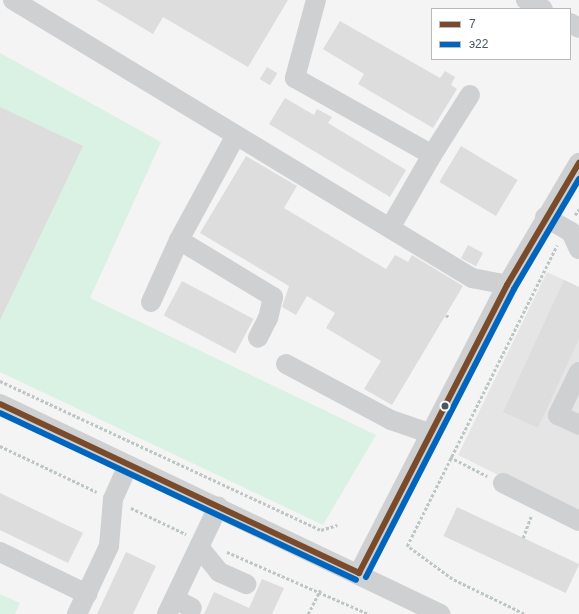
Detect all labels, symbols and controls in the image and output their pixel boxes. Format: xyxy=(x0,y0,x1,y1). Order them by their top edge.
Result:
legend xyxy=(431,8,571,60)
text: 7 xyxy=(469,17,476,31)
text: э22 xyxy=(469,37,488,51)
unlabelled marker xyxy=(440,401,450,411)

